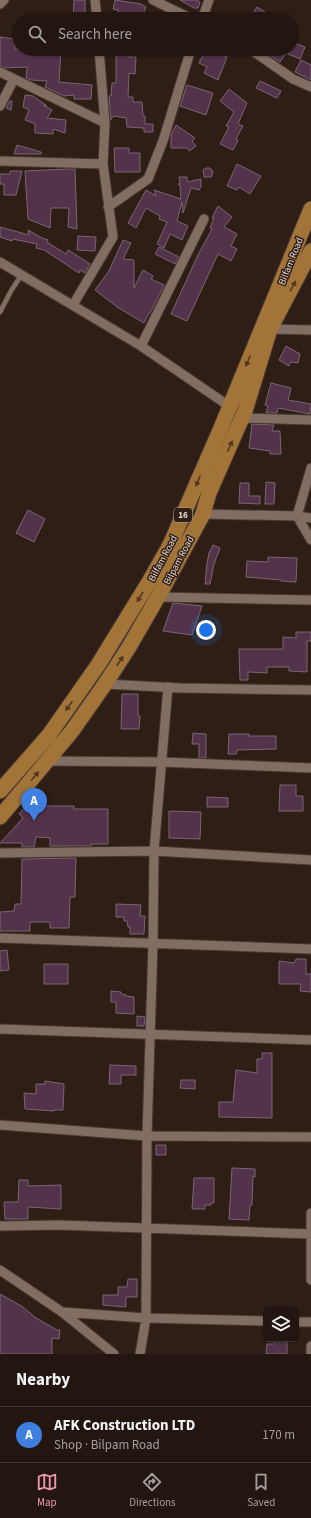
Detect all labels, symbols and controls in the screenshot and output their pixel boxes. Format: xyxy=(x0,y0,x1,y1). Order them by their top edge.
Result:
search box xyxy=(12,12,299,56)
icon: search xyxy=(26,23,48,45)
text: Search here xyxy=(58,24,132,45)
street label: Bilfam Road xyxy=(275,235,307,287)
one-way arrow xyxy=(290,281,296,292)
one-way arrow xyxy=(245,356,251,367)
one-way arrow xyxy=(227,440,234,452)
one-way arrow xyxy=(195,476,201,487)
road number: 16 xyxy=(174,508,192,522)
street label: Bilfam Road xyxy=(145,533,181,584)
street label: Bilpam Road xyxy=(160,534,198,587)
one-way arrow xyxy=(136,592,144,602)
your location xyxy=(196,620,216,640)
one-way arrow xyxy=(116,656,124,666)
one-way arrow xyxy=(65,701,73,712)
one-way arrow xyxy=(30,771,39,782)
pin: A xyxy=(21,788,47,821)
map controls xyxy=(263,1306,299,1342)
button: layers xyxy=(263,1306,299,1342)
text: Nearby xyxy=(16,1368,70,1392)
text: AFK Construction LTD xyxy=(54,1415,195,1436)
text: A xyxy=(25,1426,33,1444)
text: 170 m xyxy=(262,1426,295,1444)
text: Shop · Bilpam Road xyxy=(54,1436,160,1454)
tab: Map xyxy=(36,1471,58,1510)
tab: Directions xyxy=(129,1471,176,1510)
tab: Saved xyxy=(247,1471,275,1510)

